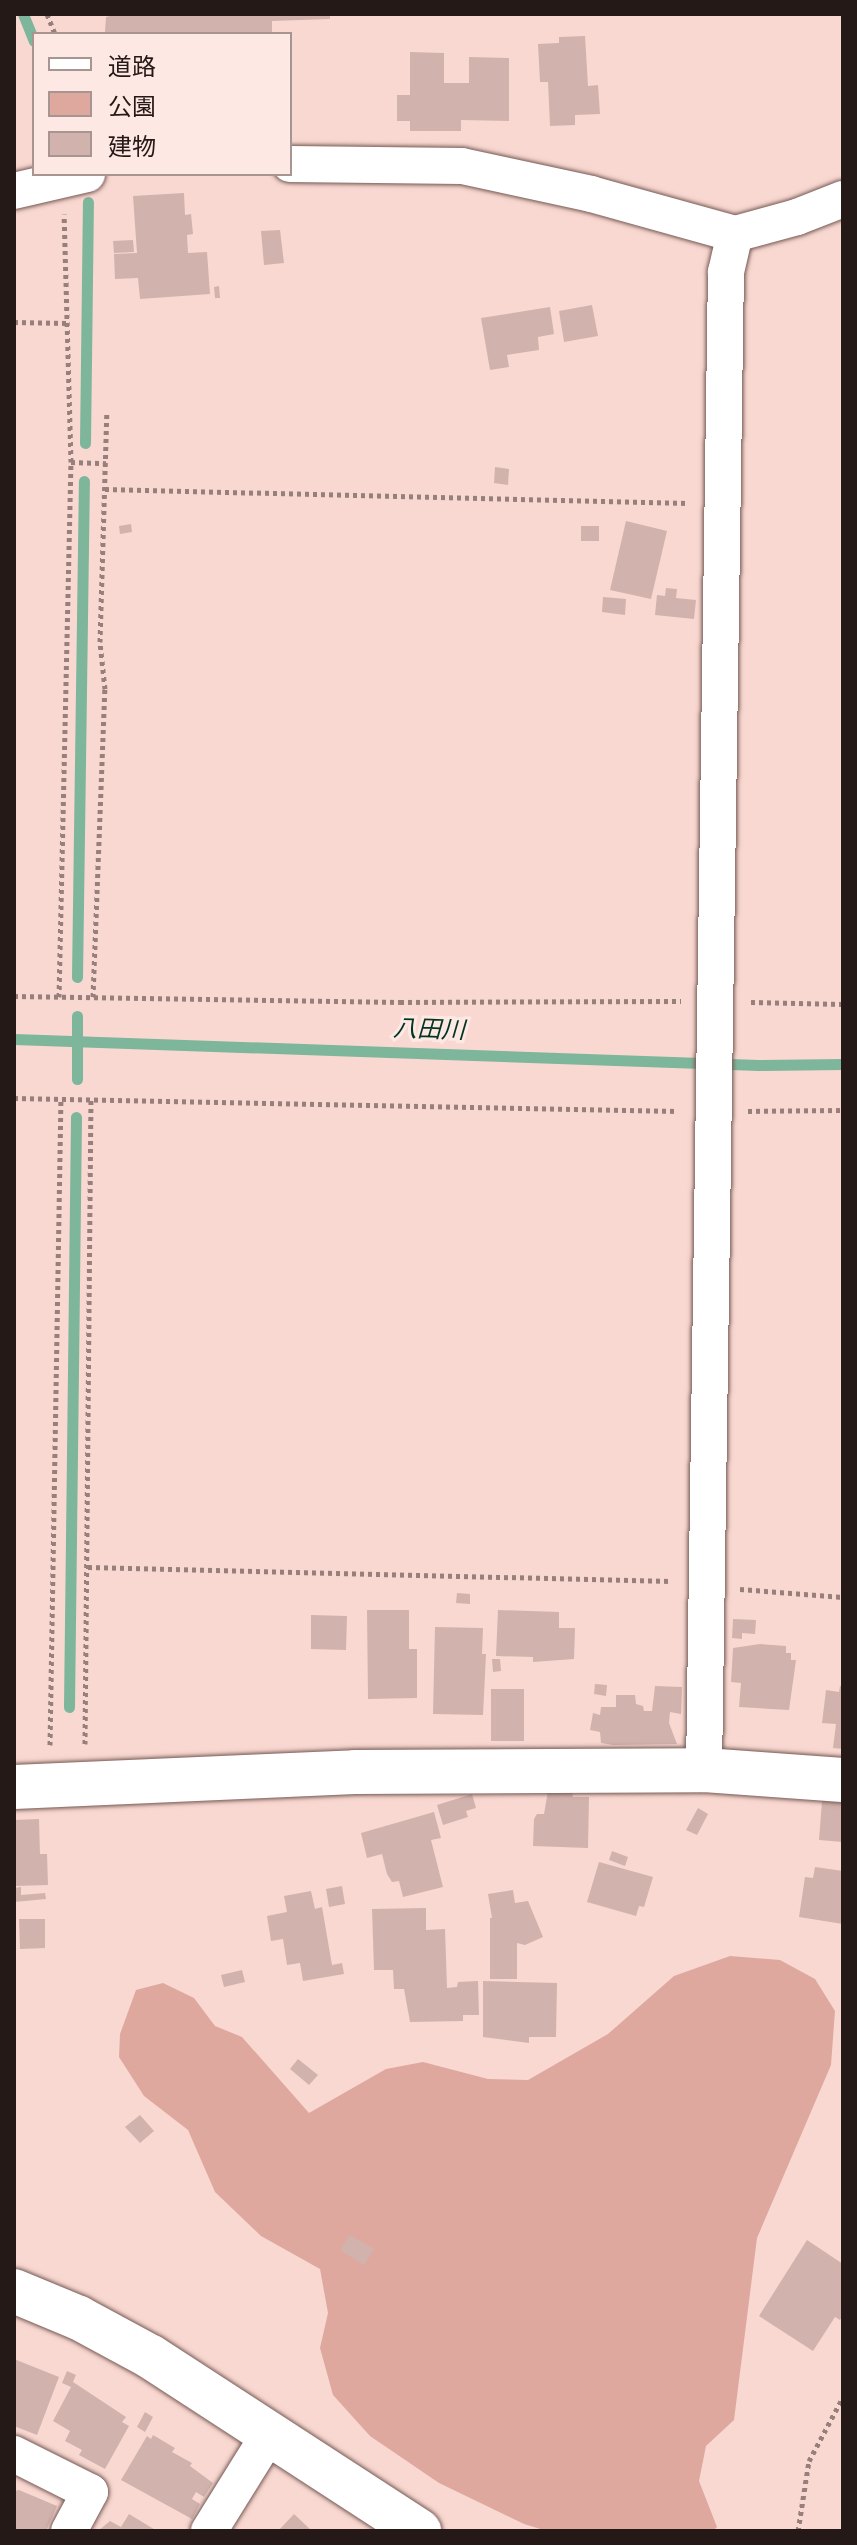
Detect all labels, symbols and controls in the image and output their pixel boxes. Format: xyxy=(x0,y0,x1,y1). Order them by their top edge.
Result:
legend xyxy=(32,32,292,176)
text: 道路 xyxy=(108,53,156,80)
text: 公園 xyxy=(108,93,156,120)
text: 建物 xyxy=(108,133,156,160)
water label: 八田川 xyxy=(393,1013,465,1045)

